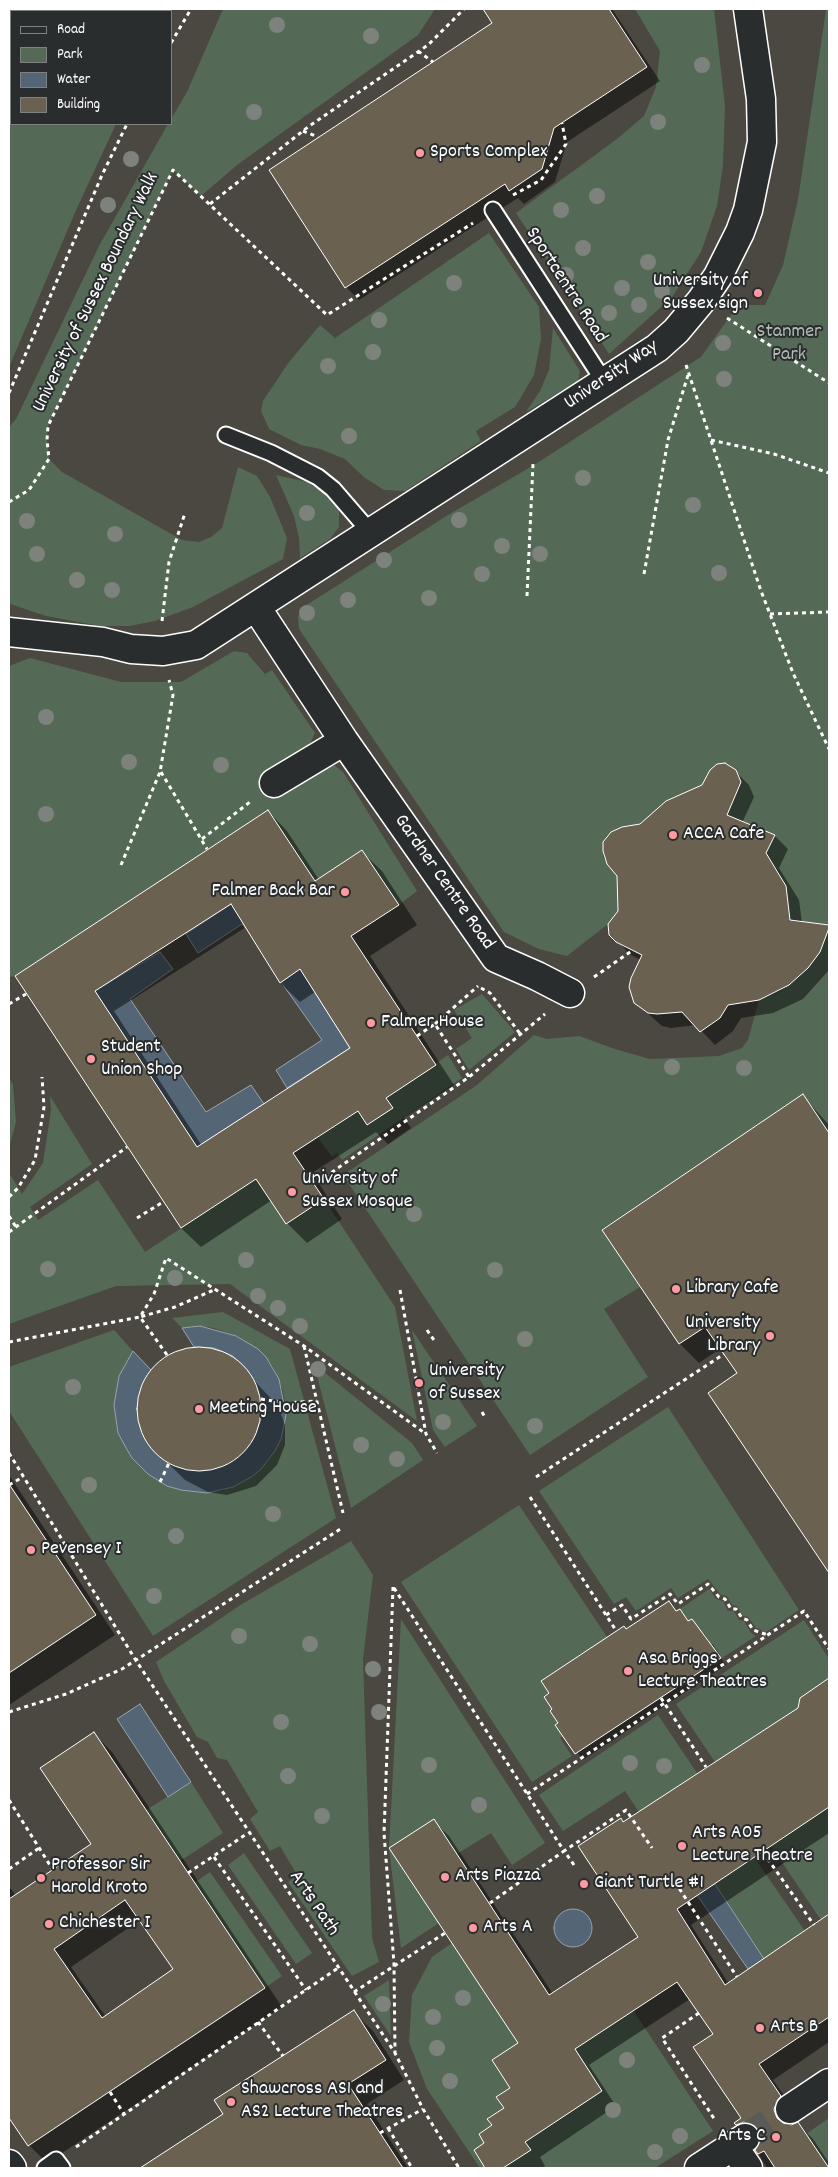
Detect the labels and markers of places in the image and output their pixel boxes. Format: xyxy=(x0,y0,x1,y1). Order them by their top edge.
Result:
place label: Sports Complex xyxy=(430,141,547,165)
marker: Sports Complex xyxy=(414,147,426,159)
place label: University of Sussex sign xyxy=(653,270,748,317)
marker: University of Sussex sign xyxy=(752,287,764,299)
place label: ACCA Cafe xyxy=(683,823,764,847)
marker: ACCA Cafe xyxy=(667,829,679,841)
place label: Falmer Back Bar xyxy=(211,880,335,904)
marker: Falmer Back Bar xyxy=(339,886,351,898)
place label: Falmer House xyxy=(381,1011,484,1035)
marker: Falmer House xyxy=(365,1017,377,1029)
place label: Student Union Shop xyxy=(101,1036,182,1083)
marker: Student Union Shop xyxy=(85,1053,97,1065)
place label: University of Sussex Mosque xyxy=(302,1168,412,1215)
marker: University of Sussex Mosque xyxy=(286,1186,298,1198)
place label: Library Cafe xyxy=(686,1277,778,1301)
marker: Library Cafe xyxy=(670,1283,682,1295)
place label: University Library xyxy=(685,1312,760,1359)
marker: University Library xyxy=(764,1330,776,1342)
place label: University of Sussex xyxy=(429,1360,504,1407)
marker: University of Sussex xyxy=(413,1377,425,1389)
place label: Meeting House xyxy=(209,1397,317,1421)
marker: Meeting House xyxy=(193,1403,205,1415)
place label: Pevensey I xyxy=(41,1538,121,1562)
marker: Pevensey I xyxy=(25,1544,37,1556)
place label: Asa Briggs Lecture Theatres xyxy=(638,1648,767,1695)
marker: Asa Briggs Lecture Theatres xyxy=(622,1665,634,1677)
place label: Arts A05 Lecture Theatre xyxy=(692,1822,813,1869)
marker: Arts A05 Lecture Theatre xyxy=(676,1840,688,1852)
place label: Professor Sir Harold Kroto xyxy=(51,1854,150,1901)
place label: Arts Piazza xyxy=(455,1865,540,1889)
marker: Arts Piazza xyxy=(439,1871,451,1883)
marker: Professor Sir Harold Kroto xyxy=(35,1872,47,1884)
place label: Giant Turtle #1 xyxy=(594,1872,704,1896)
marker: Giant Turtle #1 xyxy=(578,1878,590,1890)
place label: Chichester I xyxy=(59,1912,150,1936)
place label: Arts A xyxy=(483,1916,533,1940)
marker: Chichester I xyxy=(43,1918,55,1930)
marker: Arts A xyxy=(467,1922,479,1934)
place label: Arts B xyxy=(770,2016,818,2040)
marker: Arts B xyxy=(754,2022,766,2034)
place label: Shawcross AS1 and AS2 Lecture Theatres xyxy=(241,2078,403,2125)
marker: Shawcross AS1 and AS2 Lecture Theatres xyxy=(225,2096,237,2108)
place label: Arts C xyxy=(717,2125,766,2149)
marker: Arts C xyxy=(770,2131,782,2143)

